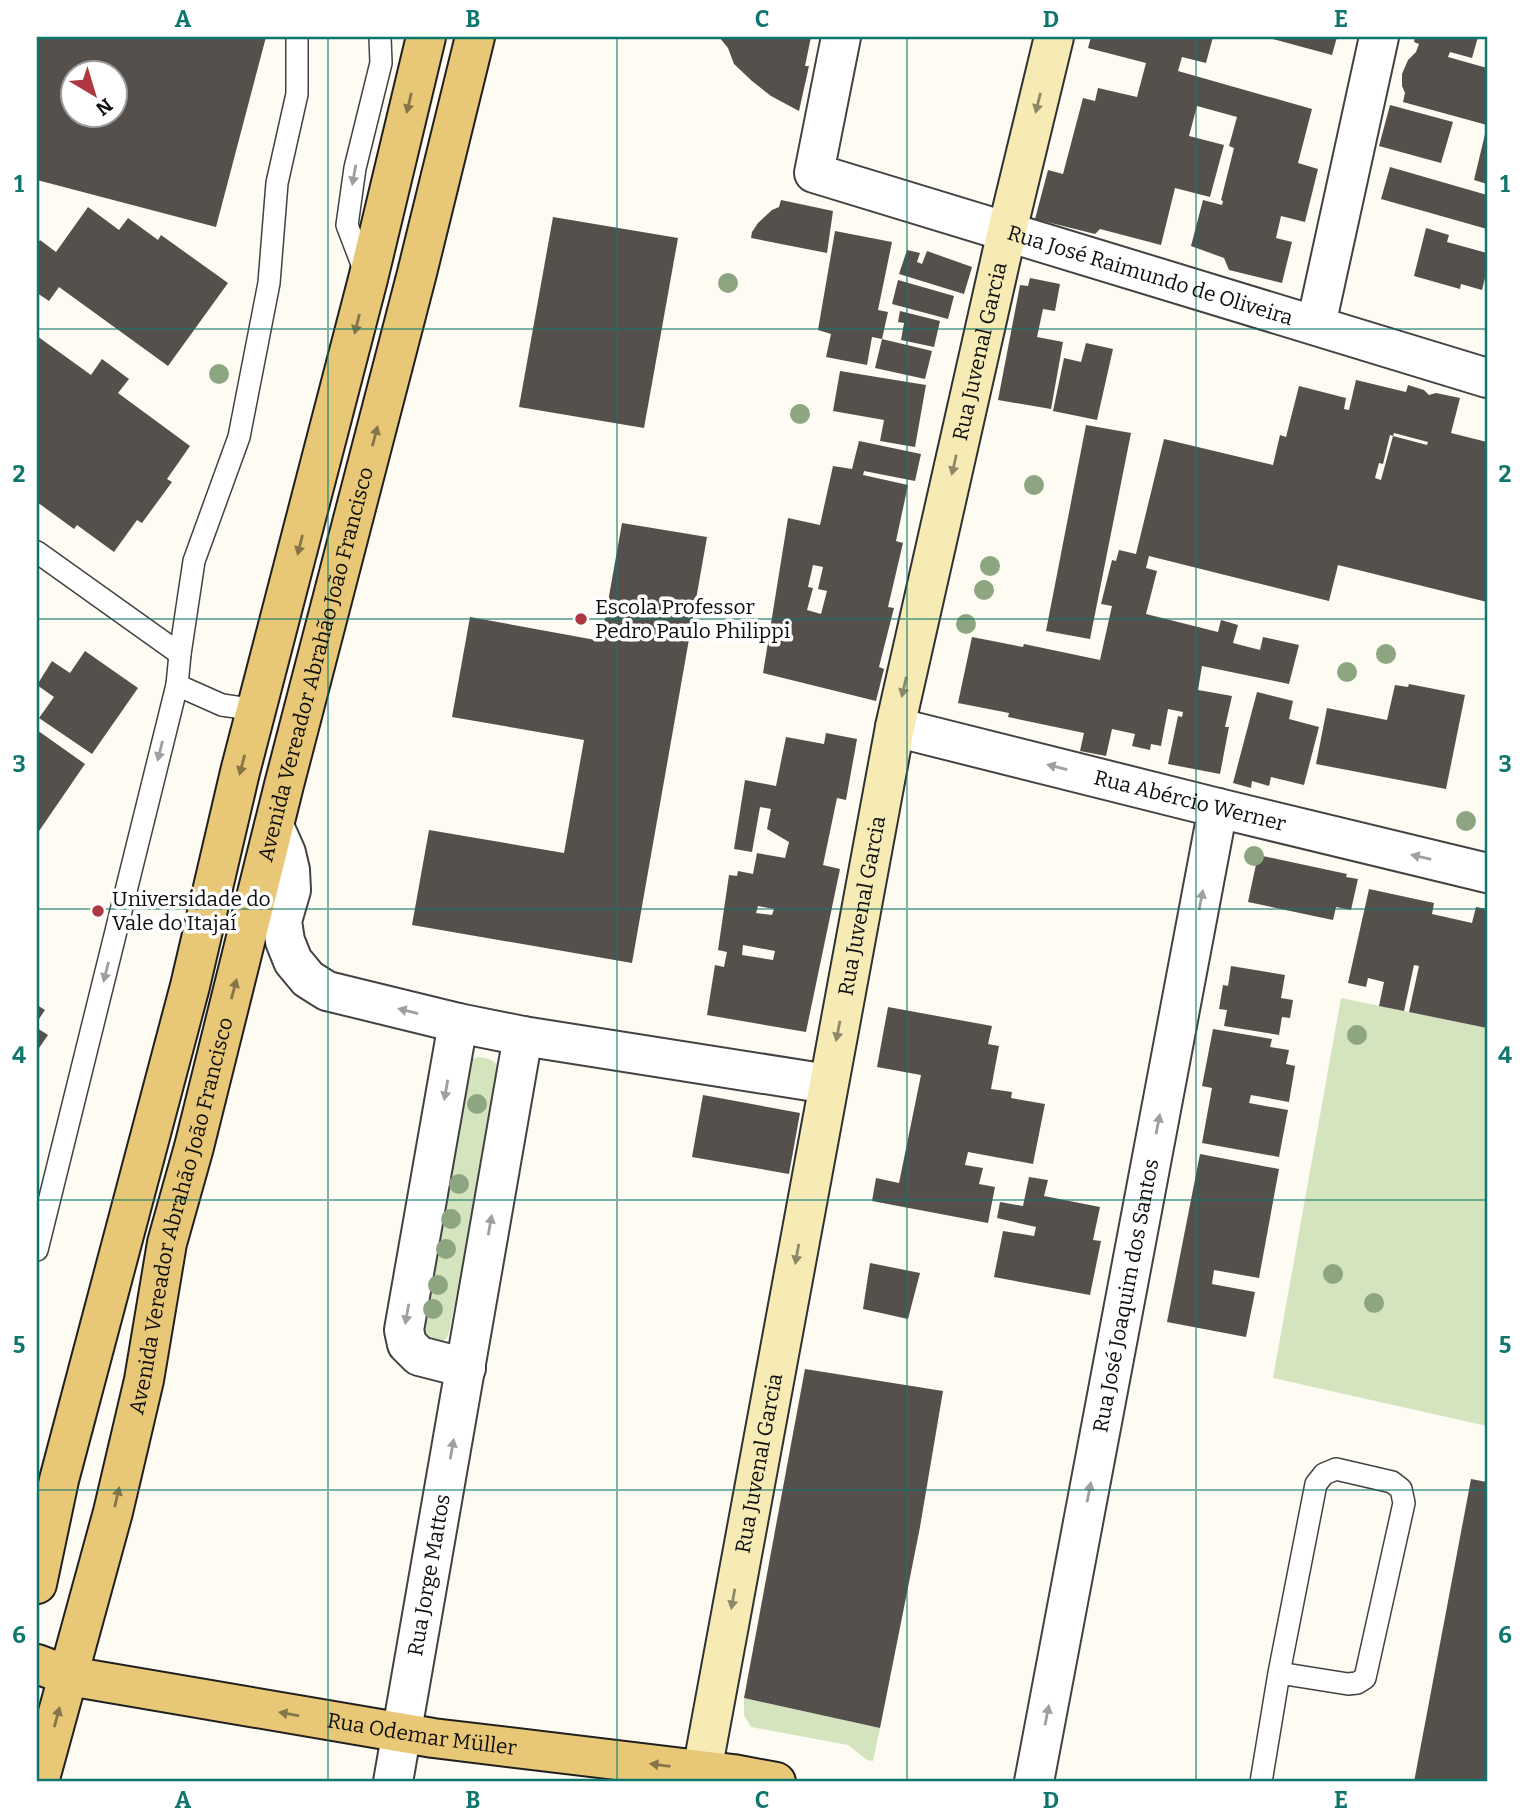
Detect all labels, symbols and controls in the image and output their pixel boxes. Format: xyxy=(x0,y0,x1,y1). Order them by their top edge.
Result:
text: A xyxy=(175,5,192,33)
text: B xyxy=(466,5,480,33)
text: C xyxy=(755,5,769,33)
text: D xyxy=(1043,5,1059,33)
text: E xyxy=(1334,5,1348,33)
north arrow xyxy=(60,60,130,130)
one-way arrow xyxy=(404,92,415,114)
one-way arrow xyxy=(1032,92,1043,114)
text: N xyxy=(91,93,117,121)
one-way arrow xyxy=(348,164,359,186)
text: 1 xyxy=(14,170,24,198)
text: 1 xyxy=(1500,170,1510,198)
street label: Rua José Raimundo de Oliveira xyxy=(1004,220,1297,331)
street label: Rua Juvenal Garcia xyxy=(947,259,1013,443)
one-way arrow xyxy=(351,314,361,335)
one-way arrow xyxy=(370,425,381,447)
one-way arrow xyxy=(948,454,959,476)
text: 2 xyxy=(13,460,26,488)
text: 2 xyxy=(1499,460,1512,488)
street label: Avenida Vereador Abrahão João Francisco xyxy=(252,464,379,864)
one-way arrow xyxy=(294,534,305,556)
place label: Escola Professor Pedro Paulo Philippi xyxy=(595,594,790,644)
marker: Escola Professor Pedro Paulo Philippi xyxy=(573,611,589,627)
one-way arrow xyxy=(898,676,909,698)
one-way arrow xyxy=(154,740,165,762)
text: 3 xyxy=(12,750,26,778)
text: 3 xyxy=(1498,750,1512,778)
one-way arrow xyxy=(237,755,247,776)
one-way arrow xyxy=(1046,761,1068,772)
street label: Rua Abércio Werner xyxy=(1091,764,1289,837)
street label: Rua Juvenal Garcia xyxy=(833,813,891,998)
one-way arrow xyxy=(1410,851,1432,862)
place label: Universidade do Vale do Itajaí xyxy=(112,886,271,936)
one-way arrow xyxy=(1195,889,1206,911)
marker: Universidade do Vale do Itajaí xyxy=(90,903,106,919)
one-way arrow xyxy=(100,961,111,983)
one-way arrow xyxy=(229,978,240,1000)
one-way arrow xyxy=(397,1005,419,1016)
street label: Avenida Vereador Abrahão João Francisco xyxy=(123,1015,239,1417)
one-way arrow xyxy=(832,1020,843,1042)
text: 4 xyxy=(12,1041,26,1069)
text: 4 xyxy=(1498,1041,1512,1069)
one-way arrow xyxy=(441,1080,452,1102)
one-way arrow xyxy=(1153,1113,1164,1135)
street label: Rua José Joaquim dos Santos xyxy=(1087,1157,1164,1435)
one-way arrow xyxy=(485,1214,496,1236)
one-way arrow xyxy=(791,1243,802,1265)
one-way arrow xyxy=(401,1304,412,1326)
text: 5 xyxy=(13,1331,25,1359)
text: 5 xyxy=(1499,1331,1511,1359)
street label: Rua Juvenal Garcia xyxy=(730,1371,788,1555)
one-way arrow xyxy=(446,1438,457,1460)
one-way arrow xyxy=(1084,1481,1095,1503)
one-way arrow xyxy=(111,1486,122,1508)
street label: Rua Jorge Mattos xyxy=(402,1492,456,1658)
one-way arrow xyxy=(728,1588,739,1610)
text: 6 xyxy=(12,1621,26,1649)
text: 6 xyxy=(1498,1621,1512,1649)
one-way arrow xyxy=(1041,1704,1052,1726)
one-way arrow xyxy=(53,1706,63,1727)
street label: Rua Odemar Müller xyxy=(325,1707,518,1761)
one-way arrow xyxy=(278,1708,300,1719)
one-way arrow xyxy=(649,1760,671,1771)
text: A xyxy=(175,1786,192,1814)
text: B xyxy=(466,1786,480,1814)
text: C xyxy=(755,1786,769,1814)
text: D xyxy=(1043,1786,1059,1814)
text: E xyxy=(1334,1786,1348,1814)

